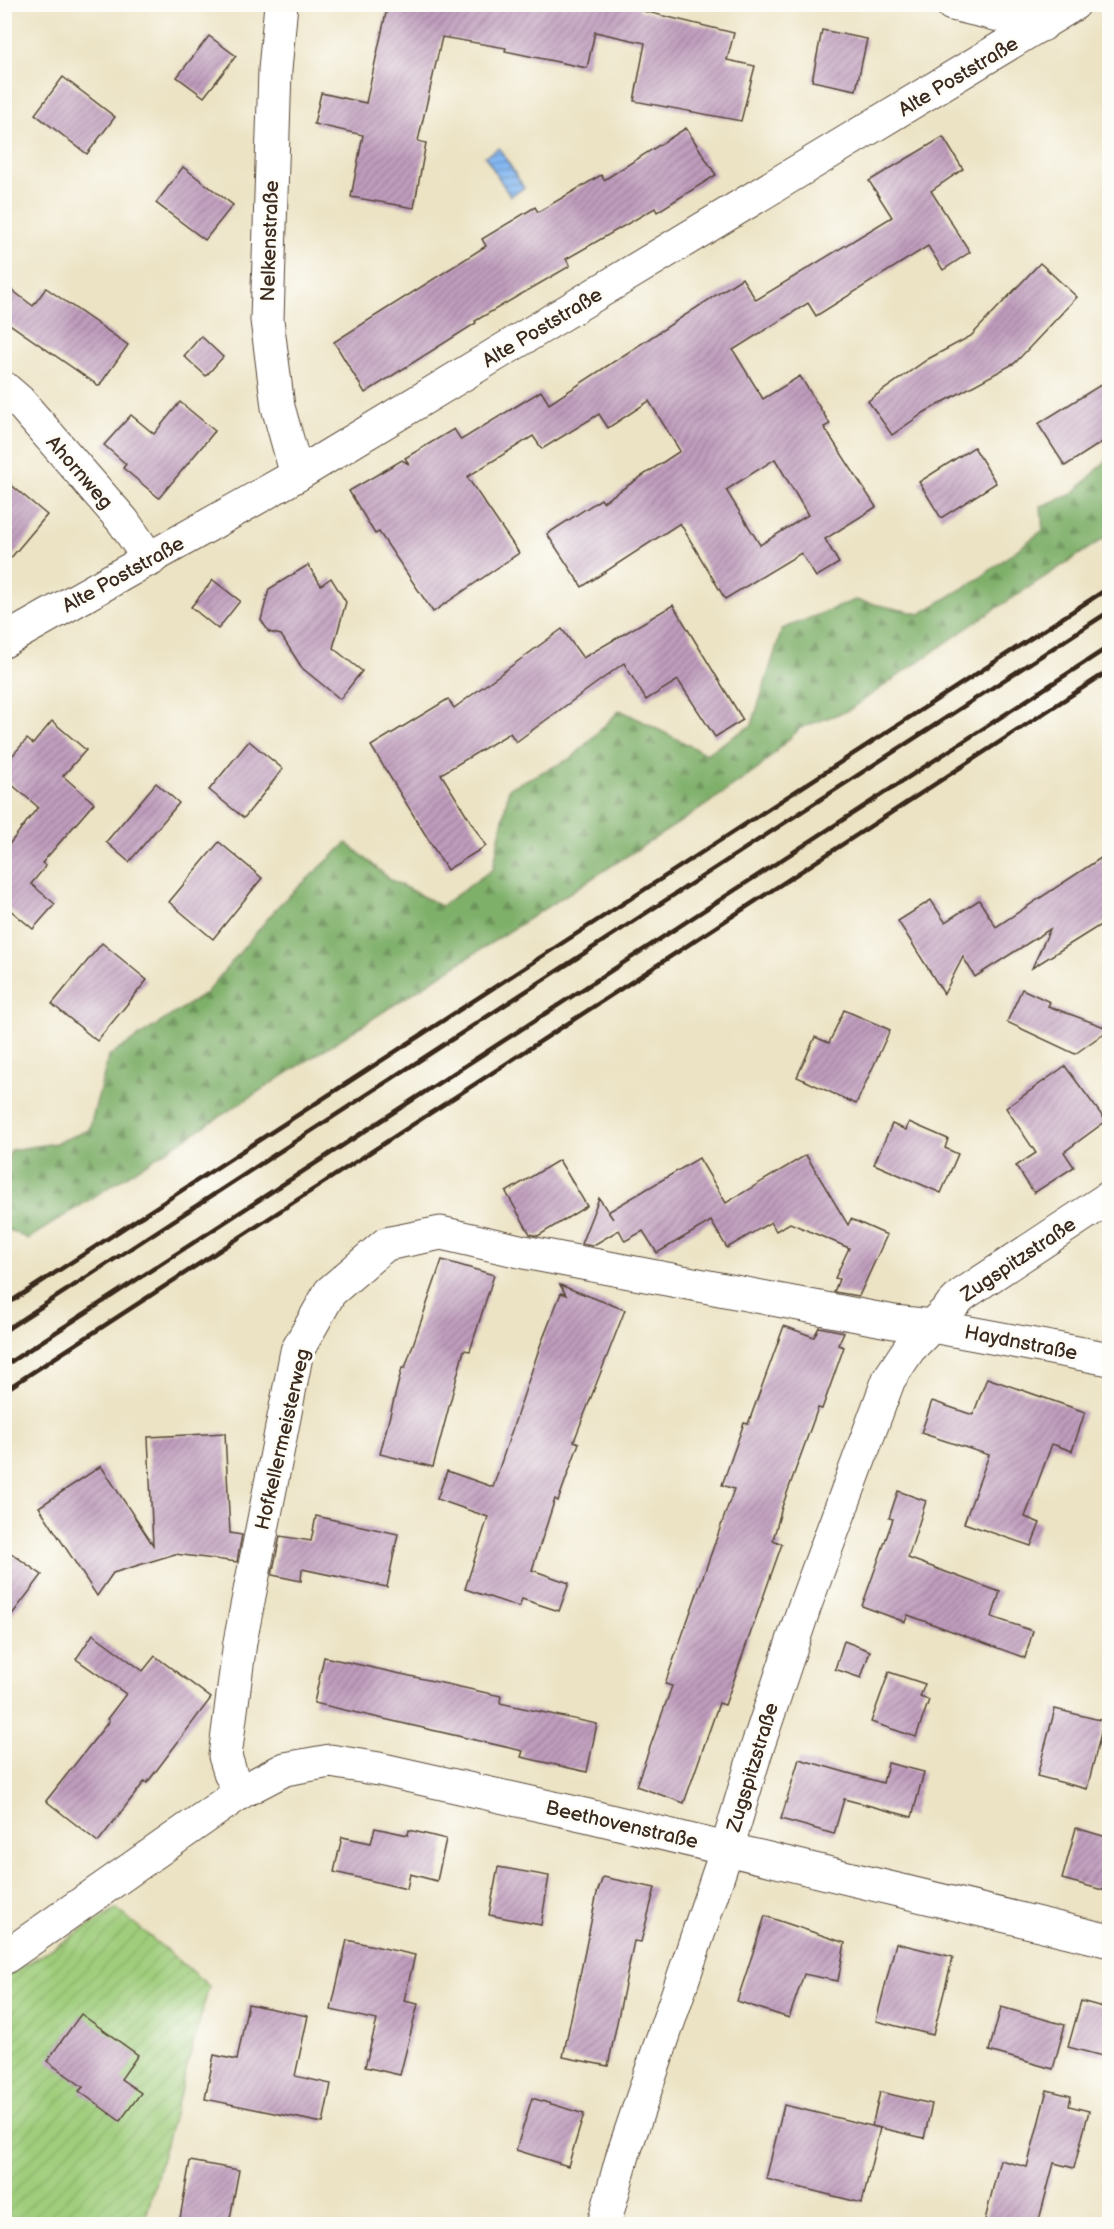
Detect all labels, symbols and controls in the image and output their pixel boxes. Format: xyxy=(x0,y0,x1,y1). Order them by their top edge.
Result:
street label: Alte Poststraße xyxy=(894,32,1023,122)
street label: Nelkenstraße xyxy=(256,180,284,302)
street label: Alte Poststraße xyxy=(478,283,607,373)
street label: Ahornweg xyxy=(41,431,118,514)
street label: Alte Poststraße xyxy=(58,531,189,618)
street label: Zugspitzstraße xyxy=(956,1212,1081,1308)
street label: Haydnstraße xyxy=(962,1320,1079,1366)
street label: Hofkellermeisterweg xyxy=(250,1346,316,1532)
street label: Zugspitzstraße xyxy=(722,1700,784,1836)
street label: Beethovenstraße xyxy=(543,1796,700,1854)

